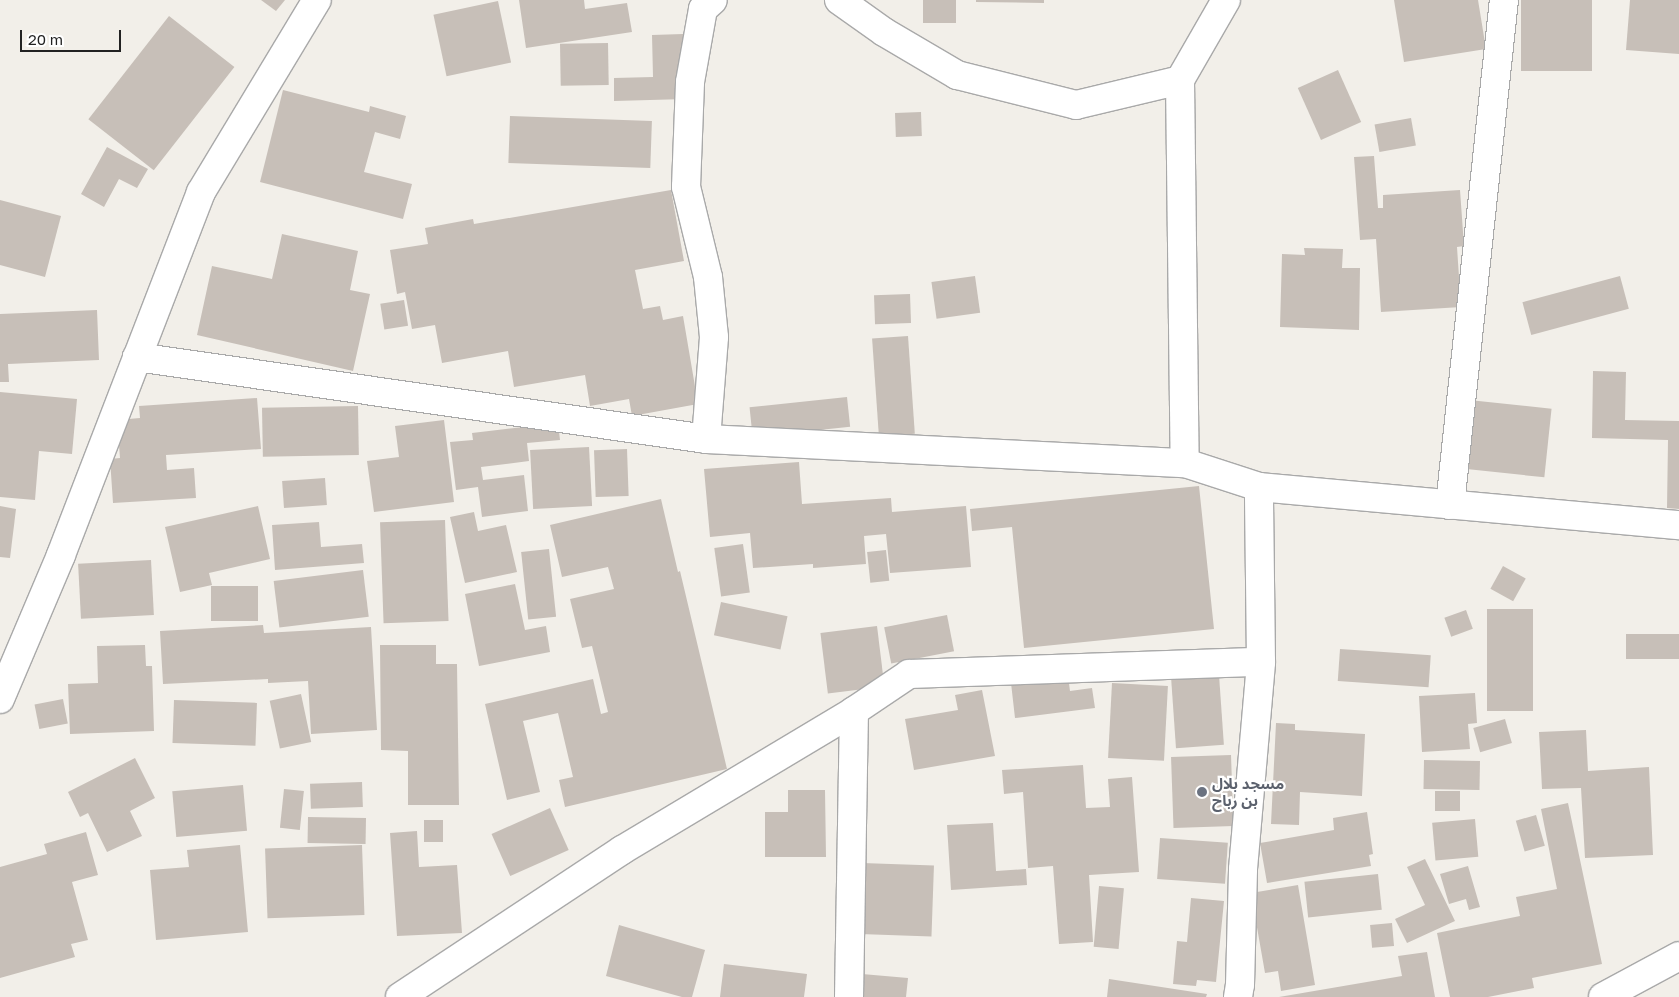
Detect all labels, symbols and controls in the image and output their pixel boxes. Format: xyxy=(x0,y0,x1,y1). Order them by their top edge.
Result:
scale bar xyxy=(22,20,124,52)
text: 20 m xyxy=(28,30,63,48)
place label: مسجد بلال بن رباح xyxy=(1212,774,1284,809)
marker: مسجد بلال بن رباح xyxy=(1196,786,1208,798)

